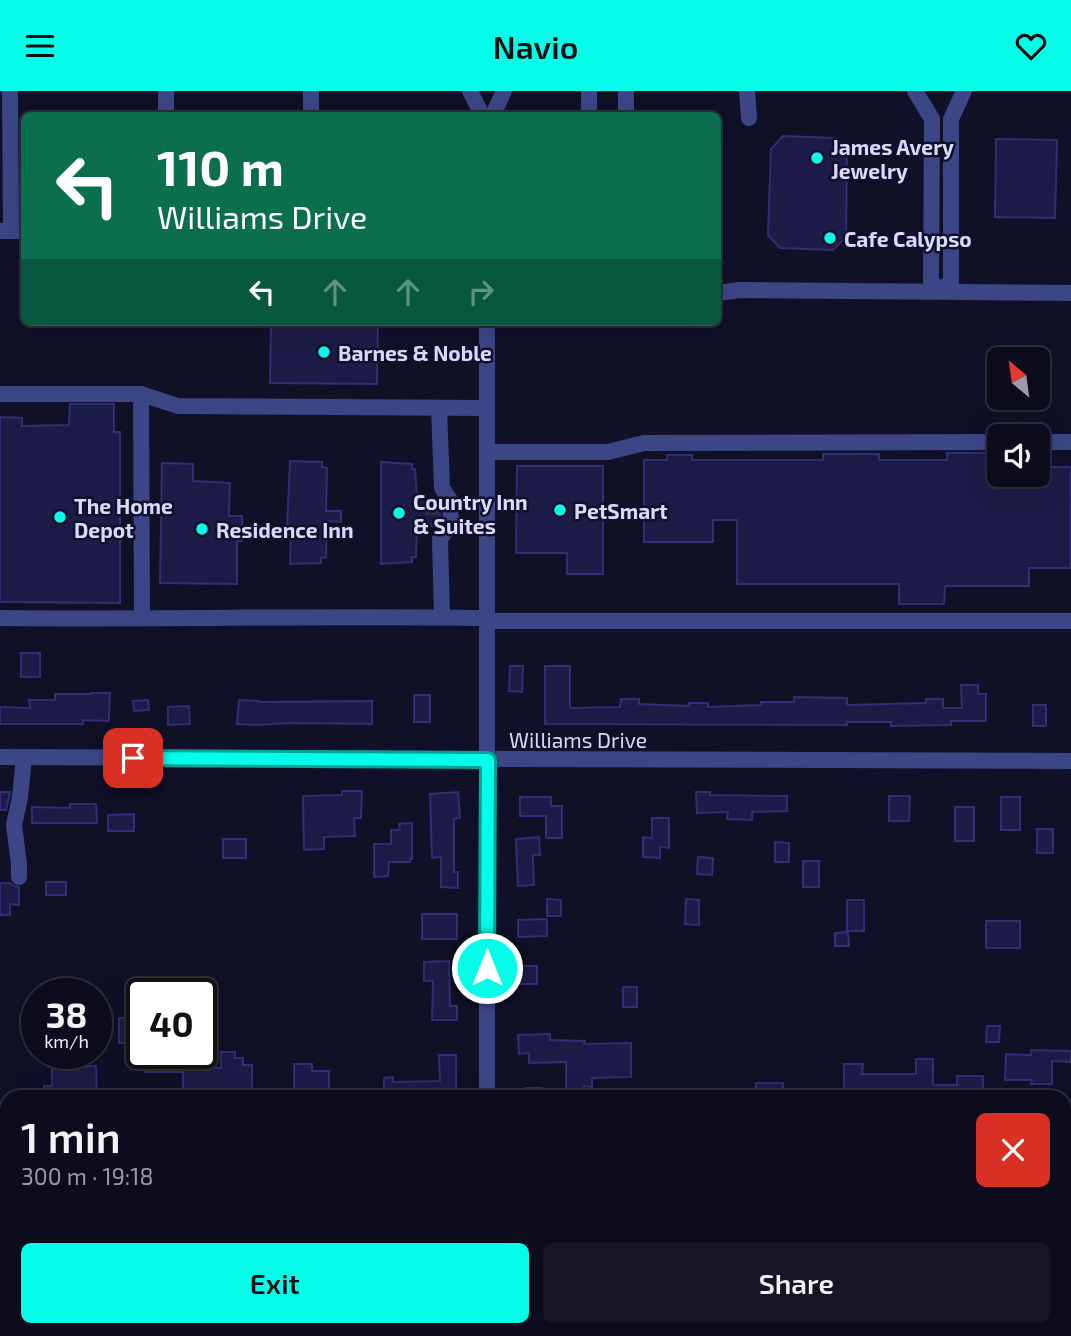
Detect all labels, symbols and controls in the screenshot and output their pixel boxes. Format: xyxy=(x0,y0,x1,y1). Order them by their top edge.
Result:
icon: menu xyxy=(21,27,59,65)
text: Navio xyxy=(493,27,578,65)
icon: heart xyxy=(1012,27,1050,65)
place label: James Avery Jewelry xyxy=(831,134,954,184)
text: 110 m xyxy=(157,137,284,196)
icon: left xyxy=(42,140,133,231)
marker: James Avery Jewelry xyxy=(809,150,825,166)
text: Williams Drive xyxy=(157,197,367,235)
place label: Cafe Calypso xyxy=(844,226,972,252)
marker: Cafe Calypso xyxy=(822,230,838,246)
icon: left xyxy=(243,273,281,311)
icon: ahead xyxy=(316,273,354,311)
icon: ahead xyxy=(389,273,427,311)
icon: right xyxy=(462,273,500,311)
place label: Barnes & Noble xyxy=(338,340,492,365)
marker: Barnes & Noble xyxy=(316,344,332,360)
north arrow xyxy=(987,347,1050,409)
map controls xyxy=(987,347,1050,487)
button: sound xyxy=(987,424,1050,487)
place label: Country Inn & Suites xyxy=(413,489,528,538)
place label: The Home Depot xyxy=(74,493,173,542)
place label: PetSmart xyxy=(574,498,668,523)
marker: PetSmart xyxy=(552,502,568,518)
marker: Country Inn & Suites xyxy=(391,505,407,521)
marker: The Home Depot xyxy=(52,509,68,525)
place label: Residence Inn xyxy=(216,517,354,542)
marker: Residence Inn xyxy=(194,521,210,537)
street label: Williams Drive xyxy=(509,727,647,752)
pin xyxy=(103,728,163,788)
icon: arrive xyxy=(114,739,152,777)
position arrow xyxy=(450,931,524,1005)
speed limit sign: 40 xyxy=(126,978,217,1069)
text: 38 xyxy=(46,993,87,1035)
text: km/h xyxy=(44,1030,89,1052)
text: 1 min xyxy=(21,1111,121,1161)
button: close xyxy=(976,1113,1050,1187)
text: 300 m · 19:18 xyxy=(21,1162,153,1190)
button: Exit xyxy=(21,1243,529,1323)
button: Share xyxy=(543,1243,1050,1323)

